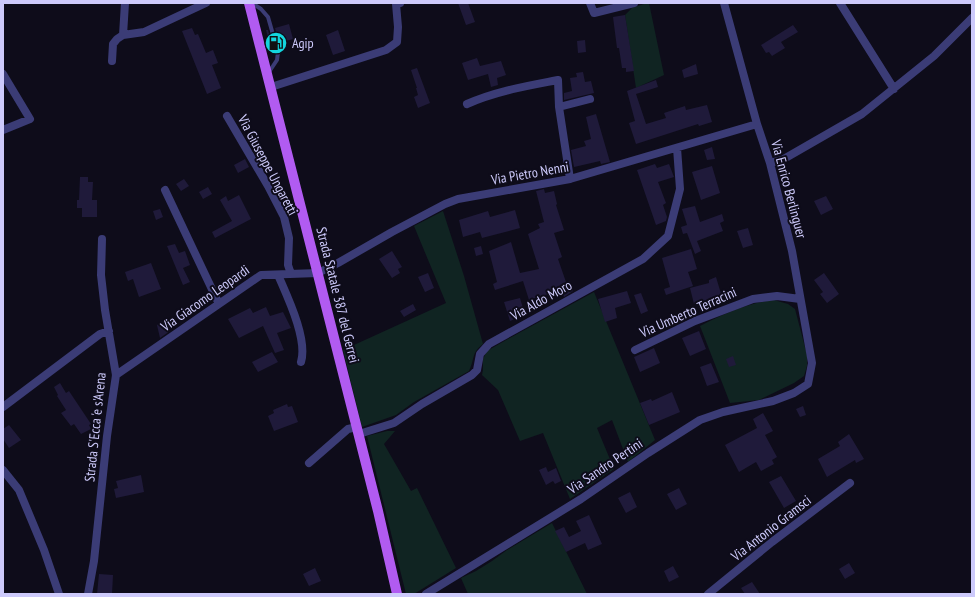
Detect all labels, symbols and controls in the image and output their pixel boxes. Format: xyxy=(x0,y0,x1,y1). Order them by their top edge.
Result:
fuel station icon: Agip xyxy=(263,30,289,56)
place label: Agip xyxy=(292,34,314,52)
street label: Via Giuseppe Ungaretti xyxy=(234,111,302,218)
street label: Via Enrico Berlinguer xyxy=(767,137,811,240)
street label: Via Pietro Nenni xyxy=(489,157,570,189)
street label: Strada Statale 387 del Gerrei xyxy=(312,225,364,365)
street label: Via Giacomo Leopardi xyxy=(156,261,253,336)
street label: Via Aldo Moro xyxy=(506,276,575,325)
street label: Via Umberto Terracini xyxy=(636,283,739,342)
street label: Strada S'Ecca 'e s'Arena xyxy=(80,371,110,483)
street label: Via Sandro Pertini xyxy=(563,434,646,498)
street label: Via Antonio Gramsci xyxy=(727,491,815,565)

